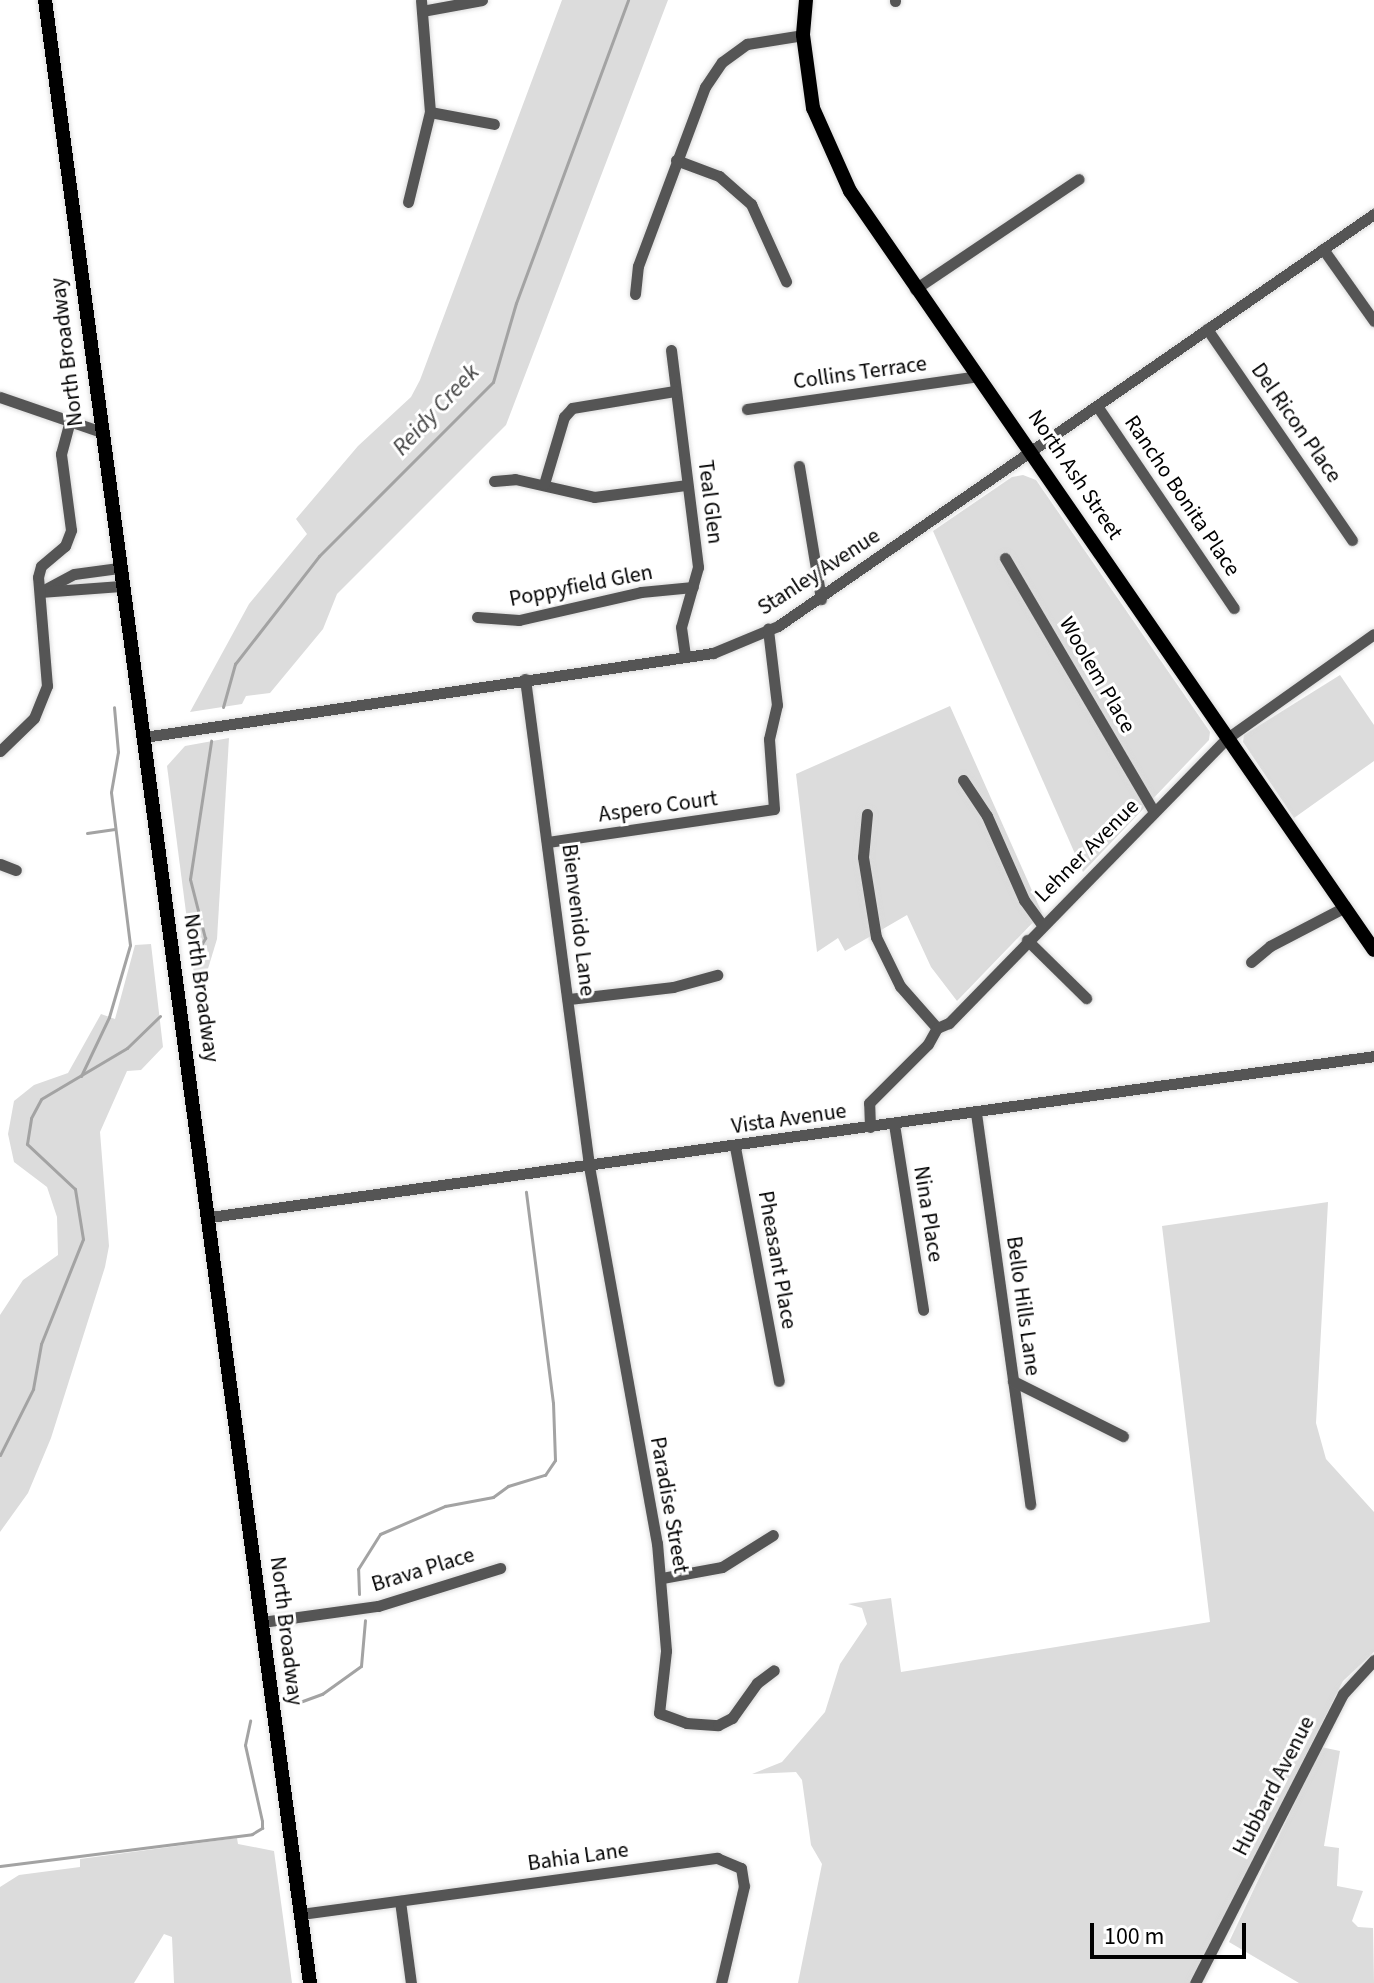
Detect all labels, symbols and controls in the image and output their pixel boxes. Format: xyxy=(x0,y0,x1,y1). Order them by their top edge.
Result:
street label: North Broadway xyxy=(45,276,89,428)
street label: Collins Terrace xyxy=(792,351,928,395)
water label: Reidy Creek xyxy=(386,358,486,462)
street label: Del Ricon Place xyxy=(1245,358,1347,488)
street label: North Ash Street xyxy=(1022,405,1128,545)
street label: Rancho Bonita Place xyxy=(1118,411,1246,581)
street label: Teal Glen xyxy=(692,459,728,545)
street label: Stanley Avenue xyxy=(753,523,885,621)
street label: Poppyfield Glen xyxy=(507,559,655,613)
street label: Woolem Place xyxy=(1053,612,1141,738)
street label: Aspero Court xyxy=(597,786,719,828)
street label: Lehner Avenue xyxy=(1030,794,1144,908)
street label: Bienvenido Lane xyxy=(556,842,600,998)
street label: North Broadway xyxy=(178,912,224,1064)
street label: Vista Avenue xyxy=(730,1098,848,1140)
street label: Nina Place xyxy=(907,1164,949,1264)
street label: Pheasant Place xyxy=(752,1189,802,1331)
street label: Bello Hills Lane xyxy=(1000,1234,1046,1378)
street label: Paradise Street xyxy=(644,1435,694,1575)
street label: Brava Place xyxy=(368,1542,478,1598)
street label: North Broadway xyxy=(264,1555,308,1707)
street label: Hubbard Avenue xyxy=(1227,1712,1321,1860)
street label: Bahia Lane xyxy=(526,1837,630,1877)
scale bar xyxy=(1094,1907,1250,1957)
text: 100 m xyxy=(1104,1919,1164,1954)

